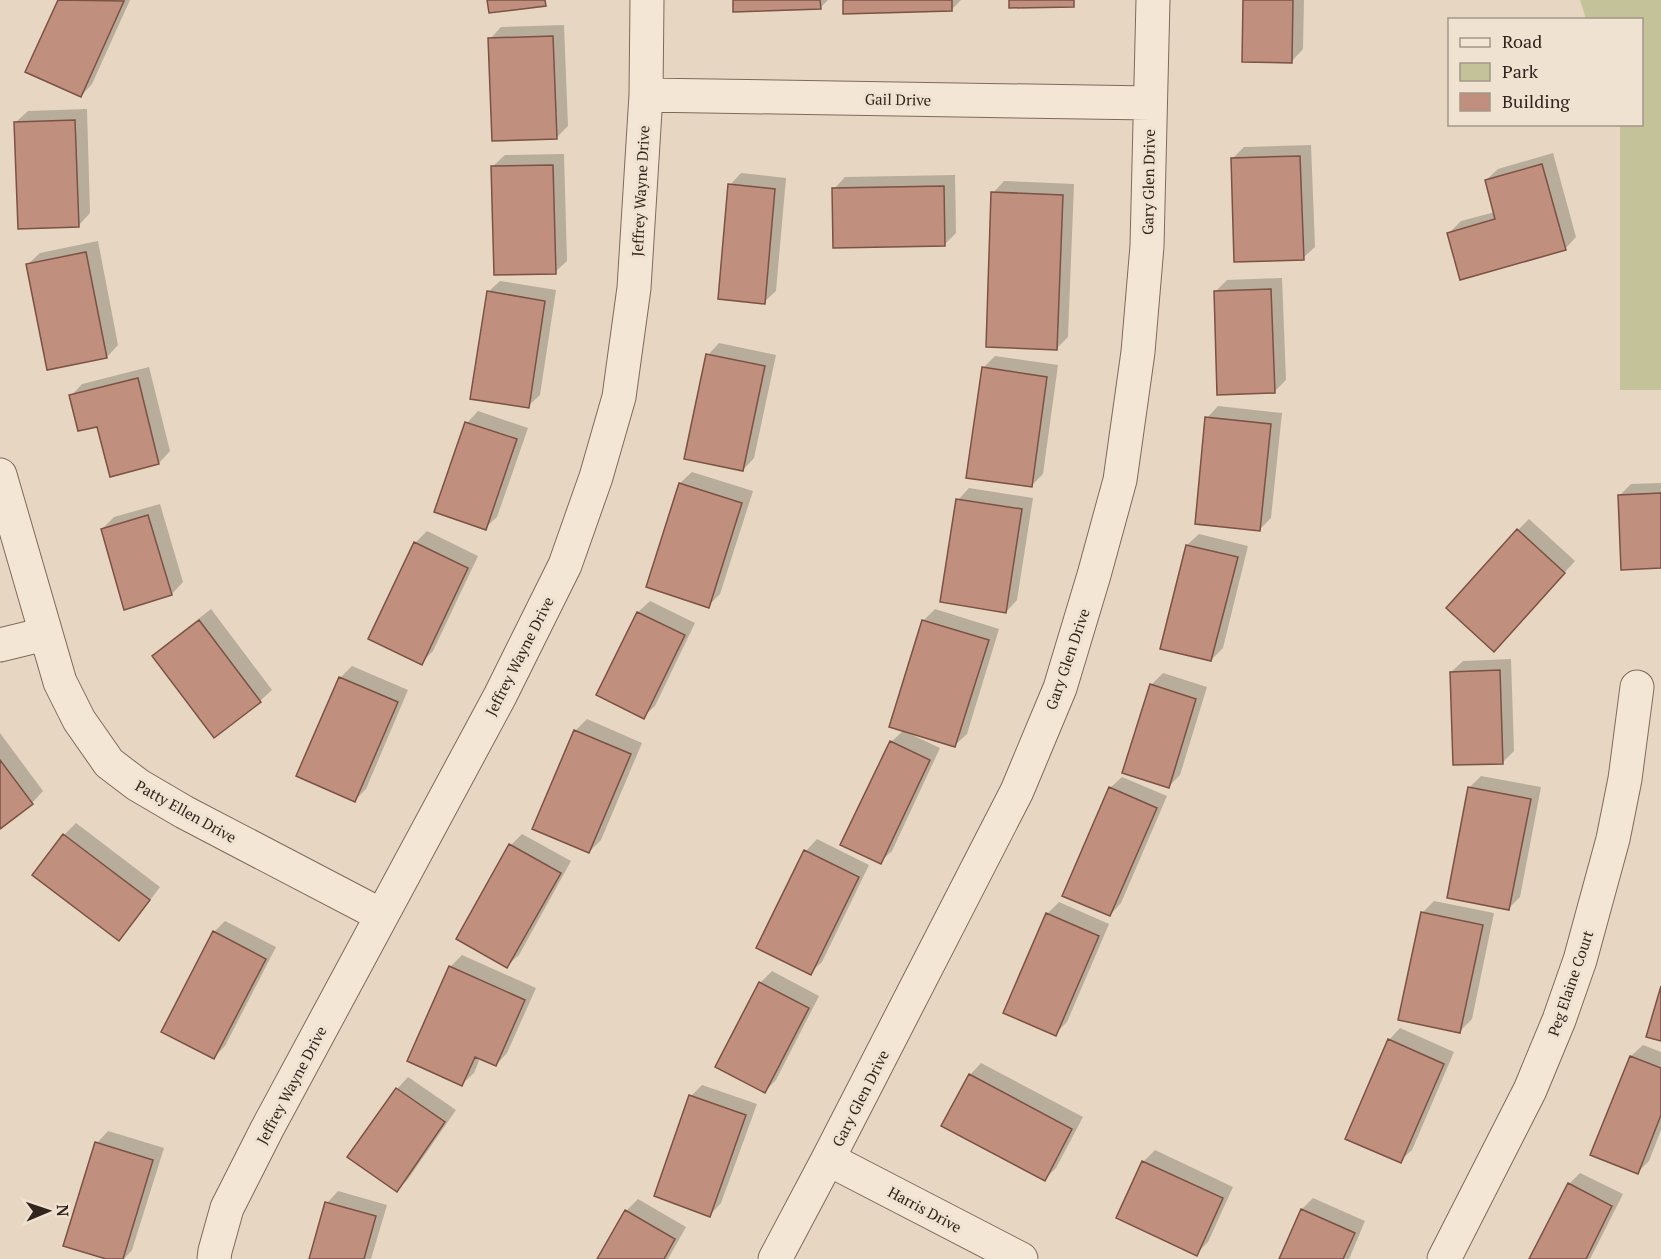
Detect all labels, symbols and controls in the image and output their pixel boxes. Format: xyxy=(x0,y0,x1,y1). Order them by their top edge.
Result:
legend xyxy=(1448,18,1643,126)
text: Road xyxy=(1502,29,1542,53)
text: Park xyxy=(1502,59,1539,83)
street label: Gail Drive xyxy=(865,88,931,110)
text: Building xyxy=(1502,89,1570,113)
street label: Jeffrey Wayne Drive xyxy=(627,125,653,257)
street label: Gary Glen Drive xyxy=(1137,129,1159,235)
street label: Jeffrey Wayne Drive xyxy=(480,593,558,719)
street label: Gary Glen Drive xyxy=(1040,606,1094,712)
street label: Patty Ellen Drive xyxy=(132,775,240,847)
street label: Peg Elaine Court xyxy=(1543,927,1598,1039)
street label: Jeffrey Wayne Drive xyxy=(251,1022,331,1148)
street label: Gary Glen Drive xyxy=(827,1046,893,1150)
north arrow xyxy=(18,1181,78,1241)
street label: Harris Drive xyxy=(885,1181,965,1237)
text: N xyxy=(52,1204,74,1217)

